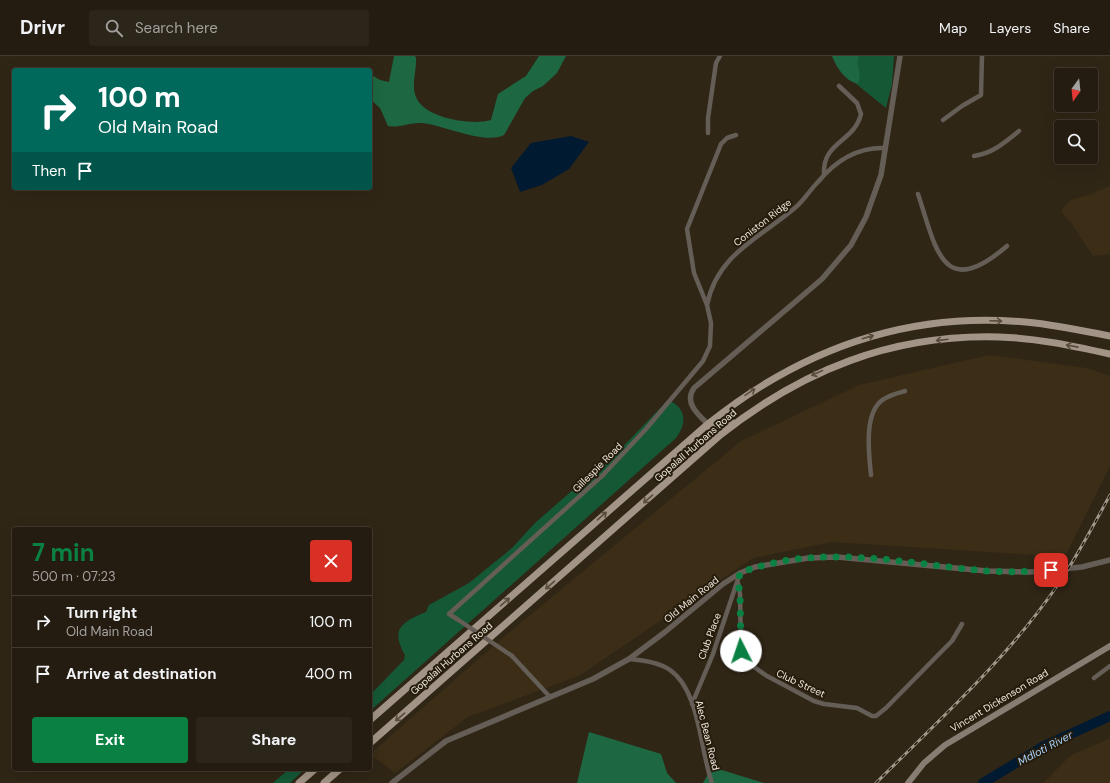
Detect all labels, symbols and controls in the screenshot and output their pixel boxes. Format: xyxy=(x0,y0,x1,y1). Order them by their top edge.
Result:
search box xyxy=(89,10,369,46)
text: Drivr xyxy=(20,15,65,40)
icon: search xyxy=(103,17,125,39)
text: Search here xyxy=(135,18,218,38)
text: Map xyxy=(939,19,967,37)
text: Layers xyxy=(989,19,1031,37)
text: Share xyxy=(1053,19,1090,37)
north arrow xyxy=(1054,68,1098,112)
map controls xyxy=(1054,68,1098,164)
text: 100 m xyxy=(98,79,181,116)
icon: right xyxy=(32,84,84,136)
text: Old Main Road xyxy=(98,115,218,139)
button: search xyxy=(1054,120,1098,164)
icon: arrive xyxy=(74,160,96,182)
text: Then xyxy=(32,161,66,181)
street label: Coniston Ridge xyxy=(731,196,794,249)
one-way arrow xyxy=(989,317,1002,325)
one-way arrow xyxy=(861,333,874,340)
one-way arrow xyxy=(936,336,949,344)
one-way arrow xyxy=(1066,342,1079,350)
one-way arrow xyxy=(812,370,824,377)
one-way arrow xyxy=(745,388,756,396)
street label: Gopalall Hurbans Road xyxy=(652,406,739,485)
street label: Gillespie Road xyxy=(570,440,625,495)
one-way arrow xyxy=(642,494,653,503)
one-way arrow xyxy=(597,512,608,521)
text: 7 min xyxy=(32,537,95,568)
button: close xyxy=(310,540,352,582)
pin xyxy=(1034,553,1068,587)
icon: arrive xyxy=(1040,559,1062,581)
text: 500 m · 07:23 xyxy=(32,568,116,585)
street label: Old Main Road xyxy=(661,573,721,625)
one-way arrow xyxy=(545,580,555,589)
one-way arrow xyxy=(499,598,509,607)
text: Turn right xyxy=(66,603,137,623)
icon: right xyxy=(32,611,54,633)
street label: Club Place xyxy=(695,611,724,661)
text: 100 m xyxy=(309,612,352,632)
street label: Gopalall Hurbans Road xyxy=(408,619,495,698)
text: Old Main Road xyxy=(66,623,153,640)
position arrow xyxy=(720,630,762,672)
icon: arrive xyxy=(32,663,54,685)
text: Arrive at destination xyxy=(66,664,217,684)
text: 400 m xyxy=(305,664,352,684)
street label: Club Street xyxy=(774,666,827,700)
street label: Vincent Dickenson Road xyxy=(948,666,1051,735)
street label: Alec Bean Road xyxy=(693,699,723,772)
one-way arrow xyxy=(394,712,405,721)
button: Exit xyxy=(32,717,188,763)
button: Share xyxy=(196,717,352,763)
water label: Mdloti River xyxy=(1015,727,1076,768)

